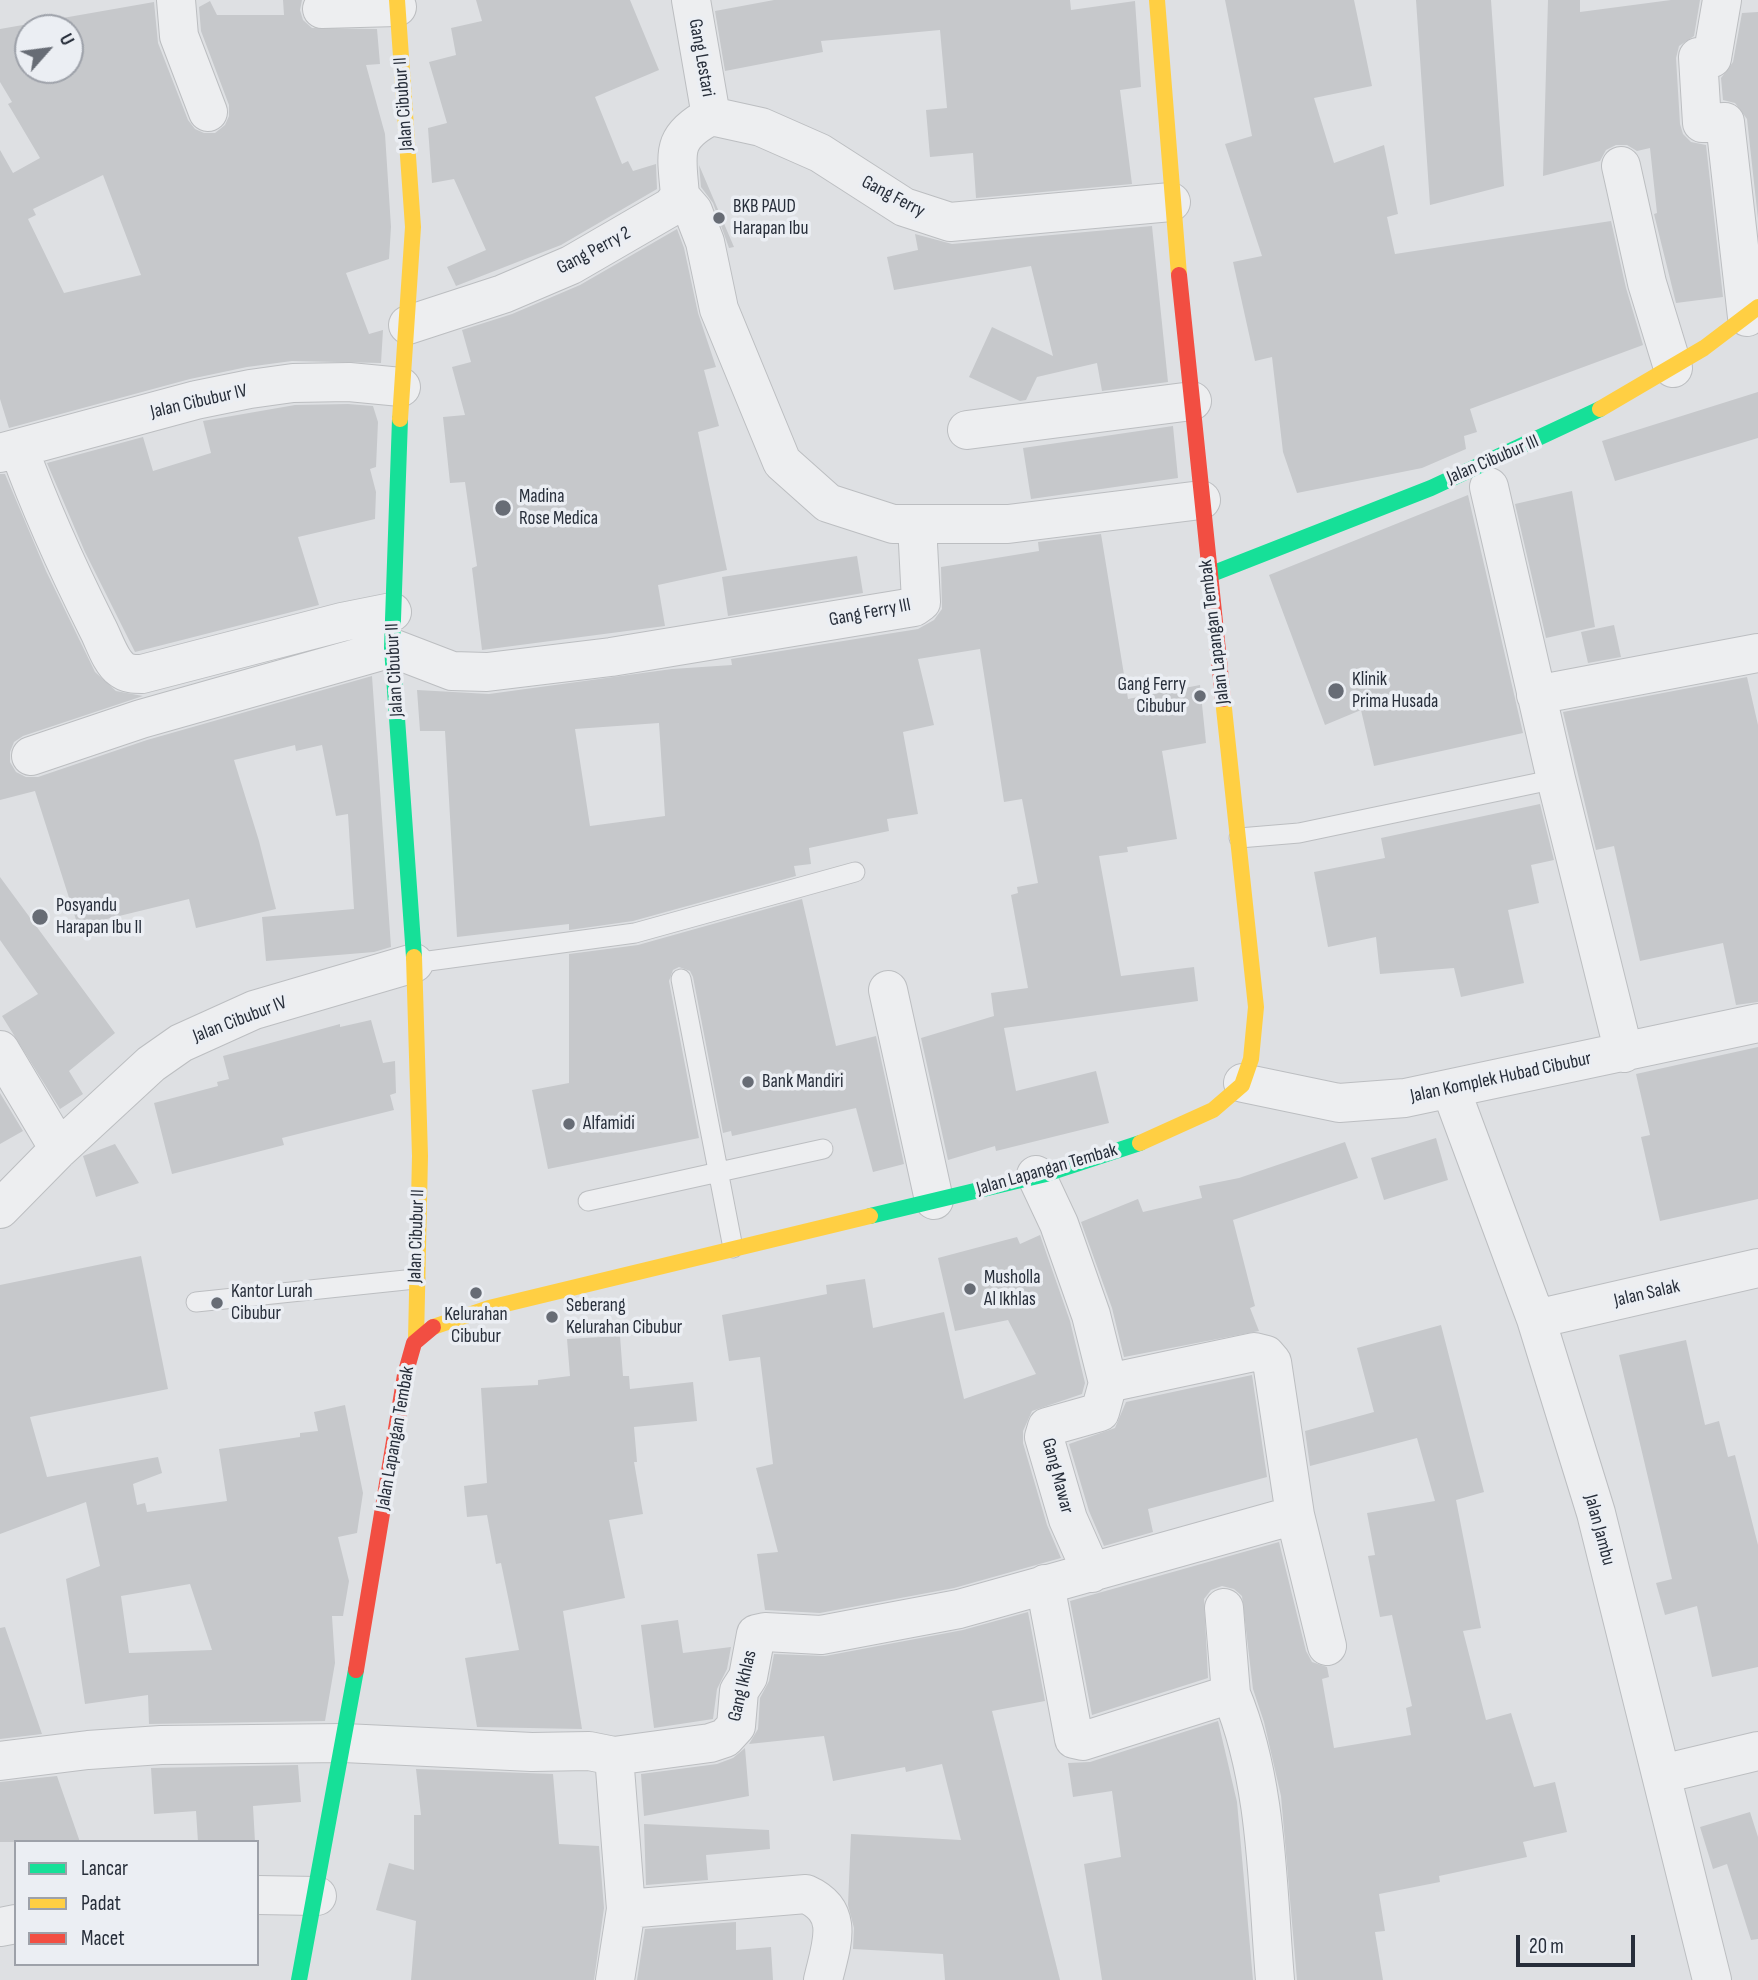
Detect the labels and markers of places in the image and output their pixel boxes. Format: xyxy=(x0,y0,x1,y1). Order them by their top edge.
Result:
place label: BKB PAUD Harapan Ibu xyxy=(733,196,808,240)
marker: BKB PAUD Harapan Ibu xyxy=(711,210,727,226)
place label: Madina Rose Medica xyxy=(519,486,598,530)
marker: Madina Rose Medica xyxy=(493,498,513,518)
place label: Klinik Prima Husada xyxy=(1352,669,1438,713)
place label: Gang Ferry Cibubur xyxy=(1118,674,1186,718)
marker: Klinik Prima Husada xyxy=(1326,681,1346,701)
marker: Gang Ferry Cibubur xyxy=(1192,688,1208,704)
place label: Posyandu Harapan Ibu II xyxy=(56,895,142,939)
marker: Posyandu Harapan Ibu II xyxy=(30,907,50,927)
place label: Bank Mandiri xyxy=(762,1071,843,1093)
marker: Bank Mandiri xyxy=(740,1074,756,1090)
place label: Alfamidi xyxy=(583,1113,635,1135)
marker: Alfamidi xyxy=(561,1116,577,1132)
place label: Musholla Al Ikhlas xyxy=(984,1267,1040,1311)
place label: Kantor Lurah Cibubur xyxy=(231,1281,313,1325)
marker: Musholla Al Ikhlas xyxy=(962,1281,978,1297)
marker: Kelurahan Cibubur xyxy=(468,1285,484,1301)
marker: Kantor Lurah Cibubur xyxy=(209,1295,225,1311)
place label: Seberang Kelurahan Cibubur xyxy=(566,1295,682,1339)
place label: Kelurahan Cibubur xyxy=(444,1304,508,1348)
marker: Seberang Kelurahan Cibubur xyxy=(544,1309,560,1325)

